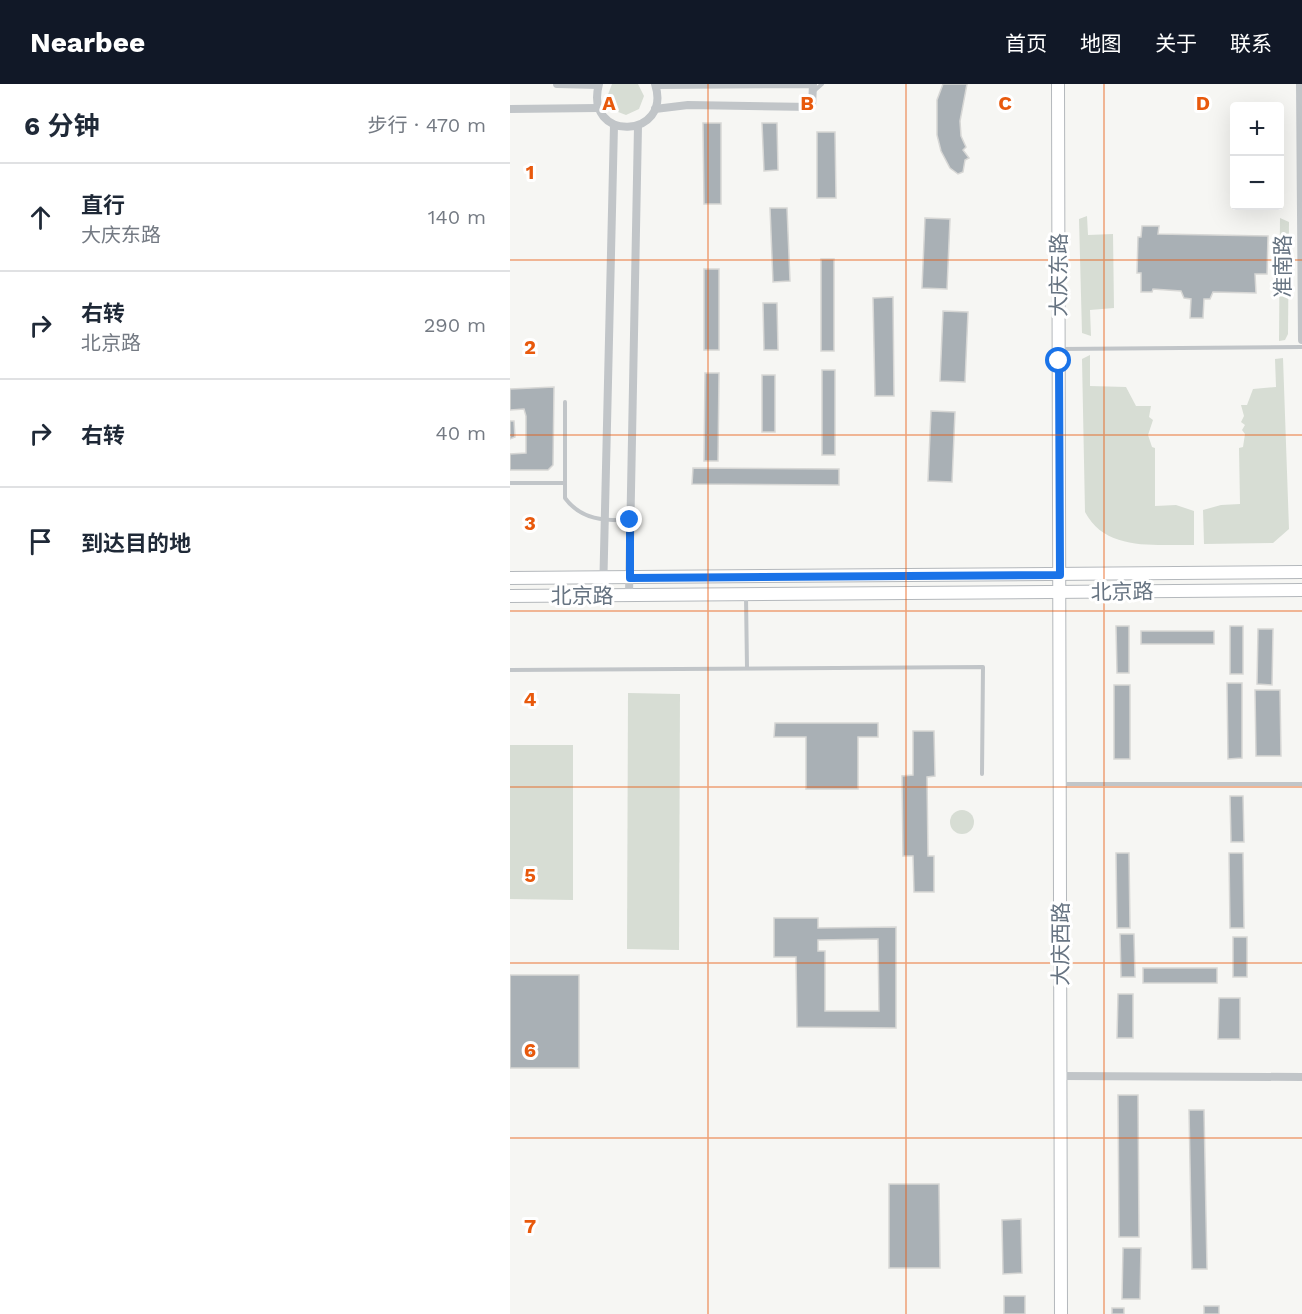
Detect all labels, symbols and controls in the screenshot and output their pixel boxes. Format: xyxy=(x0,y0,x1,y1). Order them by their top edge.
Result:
text: Nearbee xyxy=(30,26,145,59)
text: 首页 xyxy=(1005,31,1047,56)
text: 地图 xyxy=(1080,31,1122,56)
text: 关于 xyxy=(1155,31,1197,56)
text: 联系 xyxy=(1230,31,1272,56)
text: A xyxy=(602,91,616,115)
text: B xyxy=(800,91,814,115)
text: C xyxy=(998,91,1012,115)
text: D xyxy=(1196,91,1210,115)
map controls xyxy=(1230,102,1284,210)
button: + xyxy=(1230,102,1284,156)
text: 6 分钟 xyxy=(24,111,99,141)
text: 步行 · 470 m xyxy=(367,113,486,137)
button: − xyxy=(1230,156,1284,210)
text: 1 xyxy=(526,160,534,184)
text: 直行 xyxy=(81,193,125,218)
icon: ahead xyxy=(24,201,57,234)
text: 140 m xyxy=(428,205,486,229)
text: 大庆东路 xyxy=(81,223,161,247)
street label: 大庆东路 xyxy=(1046,233,1071,317)
street label: 准南路 xyxy=(1270,235,1295,298)
text: 右转 xyxy=(81,301,125,326)
icon: right xyxy=(24,309,57,342)
text: 290 m xyxy=(424,313,486,337)
text: 北京路 xyxy=(81,331,141,355)
text: 2 xyxy=(524,335,536,359)
route start xyxy=(1045,347,1071,373)
icon: right xyxy=(24,417,57,450)
text: 40 m xyxy=(435,421,486,445)
text: 右转 xyxy=(81,423,125,448)
route end xyxy=(616,506,642,532)
text: 3 xyxy=(524,511,536,535)
icon: arrive xyxy=(24,525,57,558)
text: 到达目的地 xyxy=(81,531,191,556)
street label: 北京路 xyxy=(1090,578,1154,605)
street label: 北京路 xyxy=(551,583,614,608)
text: 4 xyxy=(524,687,537,711)
text: 5 xyxy=(524,863,536,887)
street label: 大庆西路 xyxy=(1048,902,1073,986)
text: 6 xyxy=(524,1038,536,1062)
text: 7 xyxy=(524,1214,536,1238)

